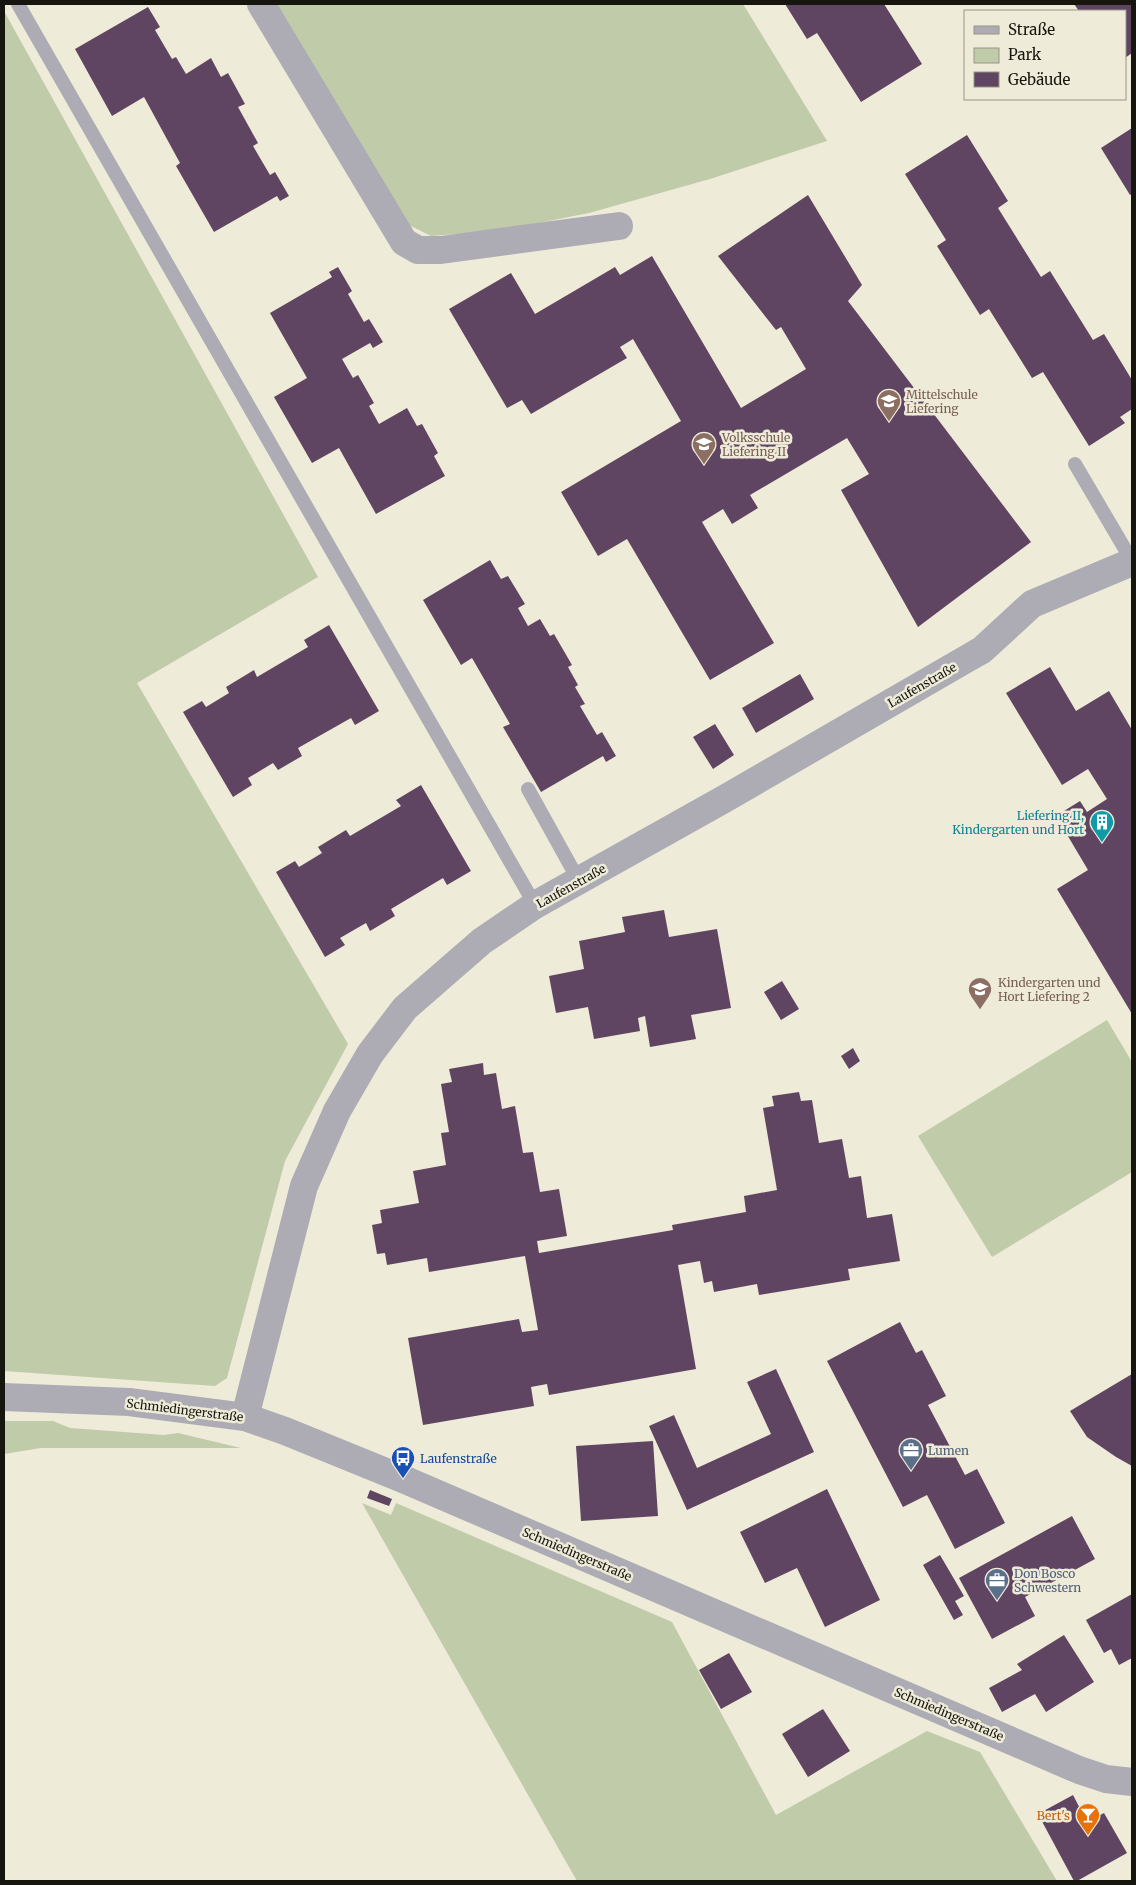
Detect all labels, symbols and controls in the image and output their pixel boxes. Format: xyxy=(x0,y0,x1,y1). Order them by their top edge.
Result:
legend xyxy=(964,10,1126,100)
text: Straße xyxy=(1008,20,1055,39)
text: Park xyxy=(1008,45,1042,64)
text: Gebäude xyxy=(1008,70,1071,89)
place label: Mittelschule Liefering xyxy=(906,387,978,416)
school or university icon: Mittelschule Liefering xyxy=(876,388,902,422)
place label: Volksschule Liefering II xyxy=(721,430,790,459)
school or university icon: Volksschule Liefering II xyxy=(691,431,717,465)
street label: Laufenstraße xyxy=(885,659,959,711)
place label: Liefering II, Kindergarten und Hort xyxy=(952,808,1084,837)
building icon: Liefering II, Kindergarten und Hort xyxy=(1089,809,1115,843)
street label: Laufenstraße xyxy=(534,861,608,911)
place label: Kindergarten und Hort Liefering 2 xyxy=(998,975,1100,1004)
school or university icon: Kindergarten und Hort Liefering 2 xyxy=(967,976,993,1010)
street label: Schmiedingerstraße xyxy=(126,1395,244,1425)
office icon: Lumen xyxy=(898,1437,924,1471)
place label: Lumen xyxy=(928,1443,969,1458)
bus stop icon: Laufenstraße xyxy=(390,1445,416,1479)
place label: Laufenstraße xyxy=(420,1451,497,1466)
street label: Schmiedingerstraße xyxy=(520,1524,634,1584)
place label: Don Bosco Schwestern xyxy=(1014,1566,1081,1595)
office icon: Don Bosco Schwestern xyxy=(984,1567,1010,1601)
street label: Schmiedingerstraße xyxy=(892,1684,1006,1744)
bar icon: Bert's xyxy=(1075,1802,1101,1836)
place label: Bert's xyxy=(1037,1808,1070,1823)

